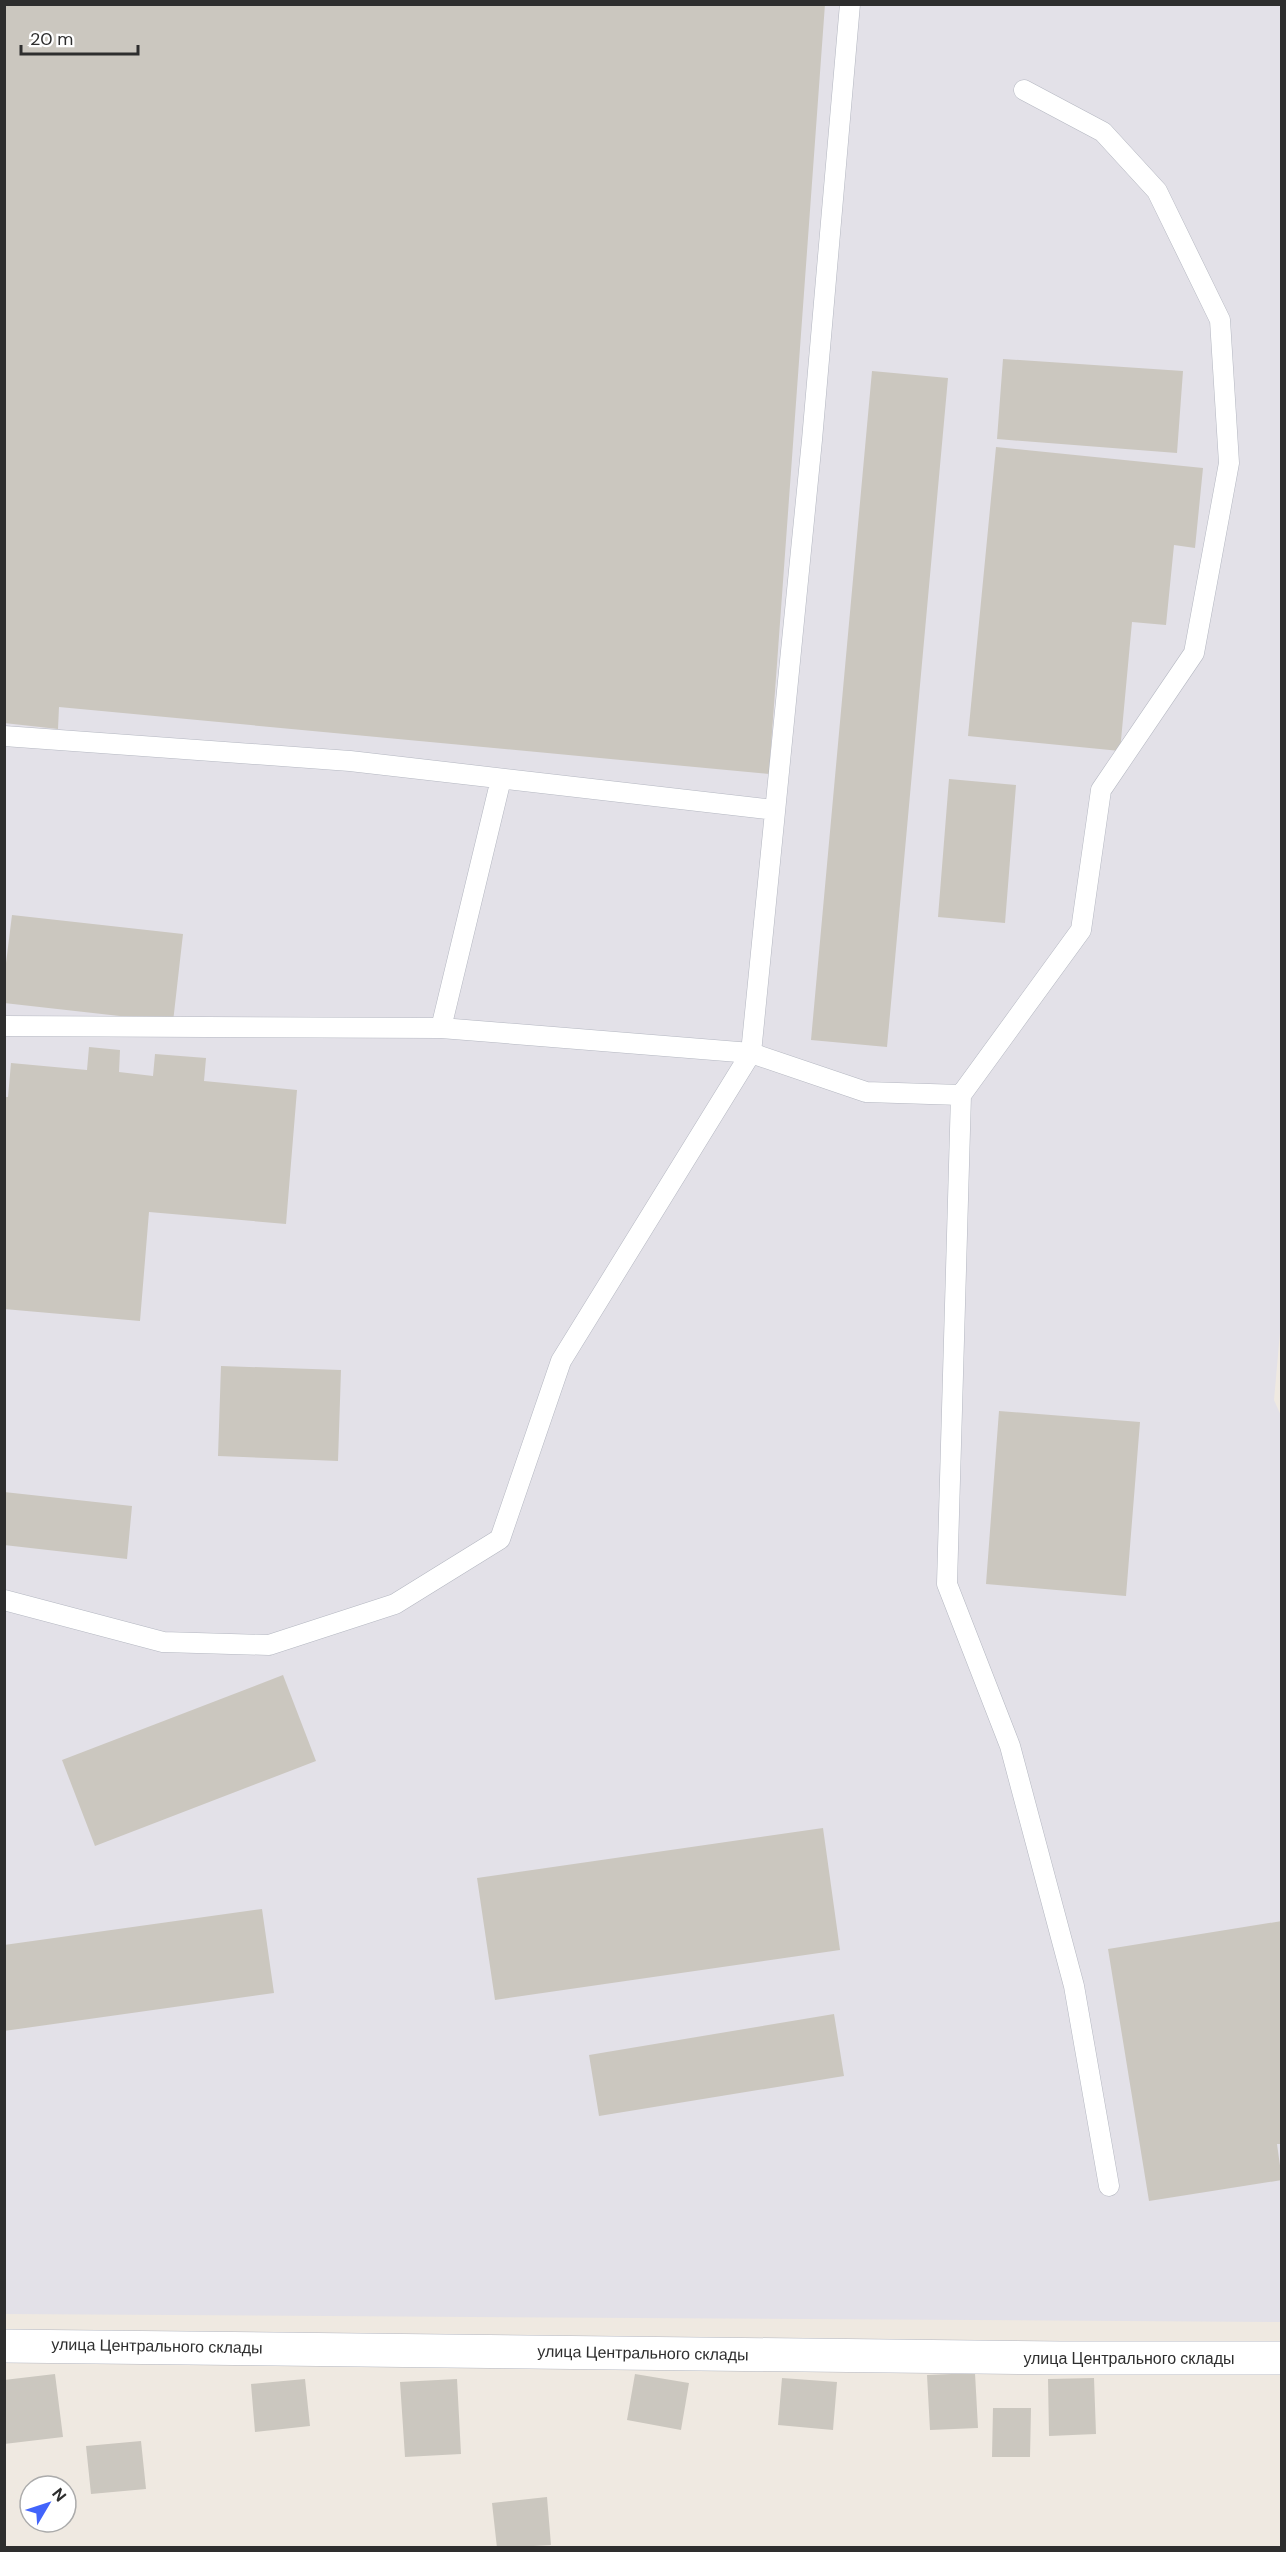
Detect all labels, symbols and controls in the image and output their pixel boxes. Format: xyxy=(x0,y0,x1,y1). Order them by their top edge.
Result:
scale bar xyxy=(21,18,138,56)
text: 20 m xyxy=(30,27,73,51)
street label: улица Центрального склады xyxy=(51,2334,263,2358)
street label: улица Центрального склады xyxy=(537,2341,749,2365)
street label: улица Центрального склады xyxy=(1023,2348,1235,2369)
north arrow xyxy=(18,2474,78,2534)
text: N xyxy=(47,2484,71,2506)

